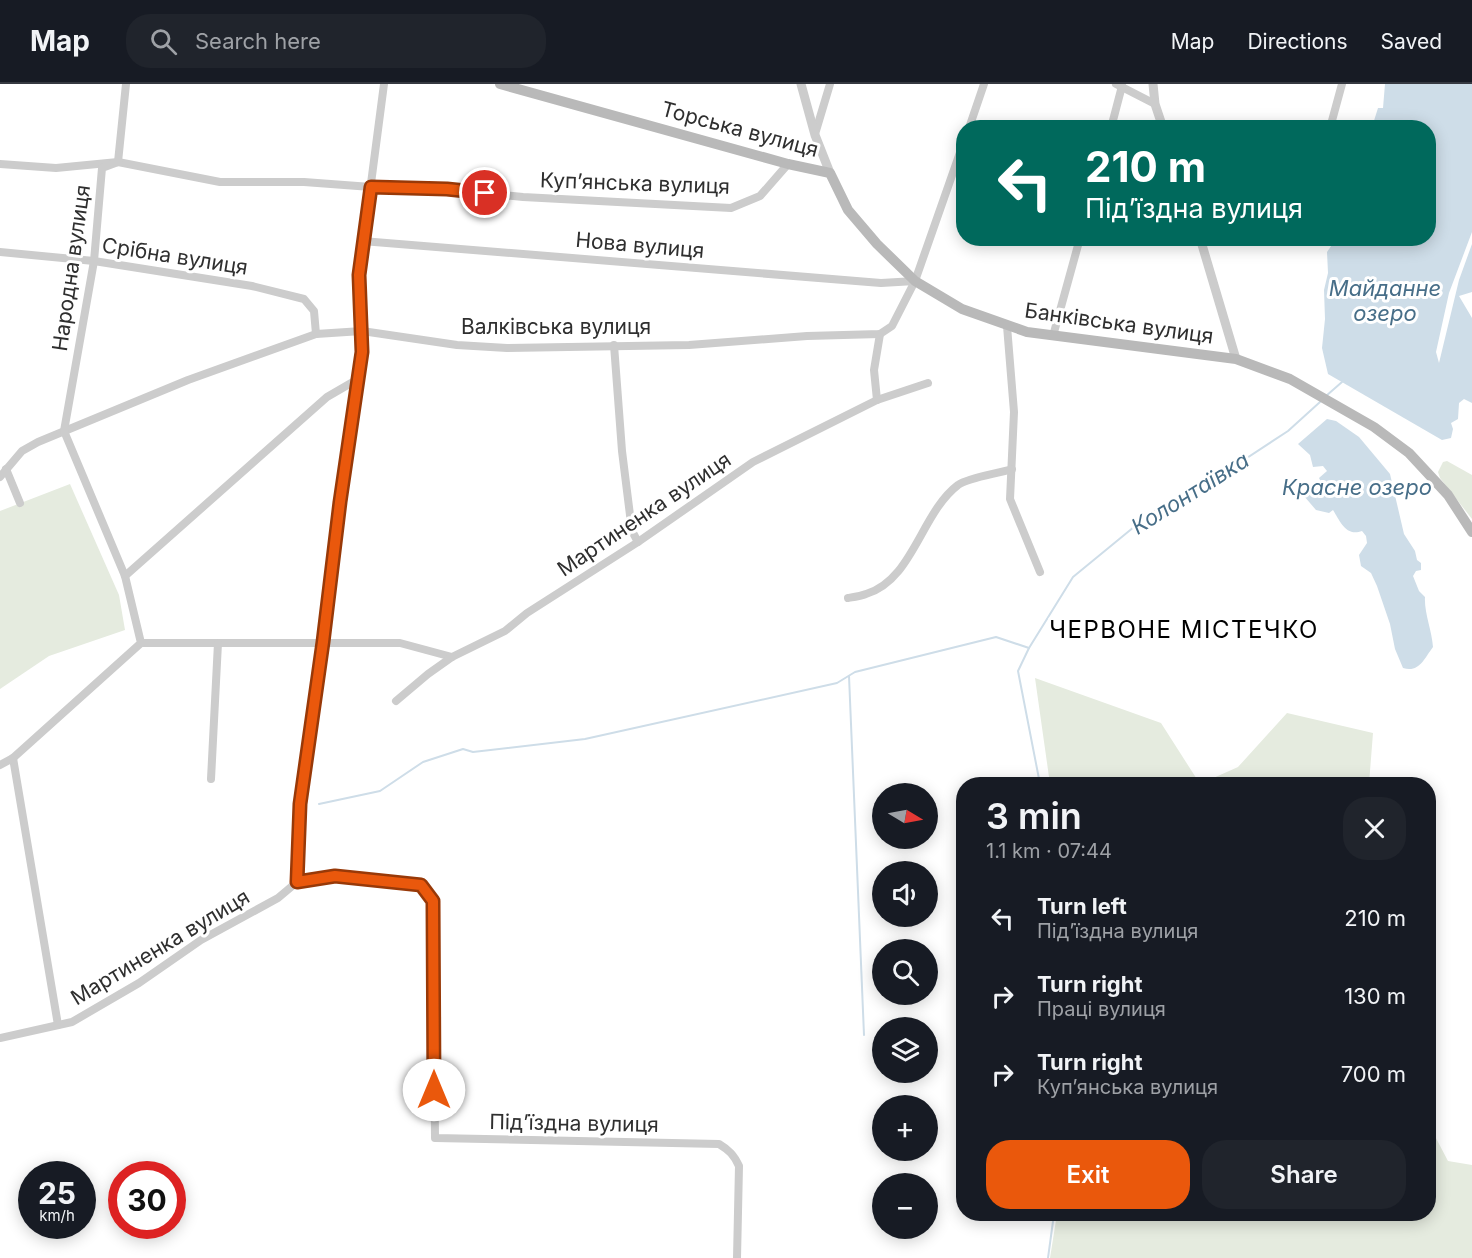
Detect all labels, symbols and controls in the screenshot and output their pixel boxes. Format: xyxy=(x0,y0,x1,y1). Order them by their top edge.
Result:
search box xyxy=(126,14,546,68)
text: Map xyxy=(30,24,90,58)
icon: search xyxy=(147,25,180,58)
text: Search here xyxy=(195,28,321,54)
text: Map xyxy=(1171,29,1214,54)
text: Directions xyxy=(1247,29,1348,54)
text: Saved xyxy=(1381,29,1442,54)
street label: Торська вулиця xyxy=(659,96,821,162)
text: 210 m xyxy=(1085,141,1206,192)
icon: left xyxy=(986,144,1064,222)
pin xyxy=(459,167,510,218)
street label: Куп’янська вулиця xyxy=(540,167,730,199)
icon: arrive xyxy=(468,176,501,209)
street label: Народна вулиця xyxy=(47,183,95,353)
text: Під’їздна вулиця xyxy=(1085,192,1303,225)
street label: Нова вулиця xyxy=(575,227,705,263)
street label: Срібна вулиця xyxy=(100,232,250,280)
water label: Майданне озеро xyxy=(1329,275,1441,326)
street label: Банківська вулиця xyxy=(1023,297,1215,349)
street label: Валківська вулиця xyxy=(461,314,651,339)
street label: Мартиненка вулиця xyxy=(553,447,735,581)
water label: Колонтаївка xyxy=(1126,447,1254,539)
water label: Красне озеро xyxy=(1282,474,1432,500)
district label: ЧЕРВОНЕ МІСТЕЧКО xyxy=(1049,615,1319,644)
north arrow xyxy=(872,783,938,849)
map controls xyxy=(872,783,938,1239)
text: 3 min xyxy=(986,794,1082,838)
button: close xyxy=(1343,797,1406,860)
text: 1.1 km · 07:44 xyxy=(986,839,1112,863)
button: sound xyxy=(872,861,938,927)
street label: Мартиненка вулиця xyxy=(66,884,254,1010)
text: Turn left xyxy=(1037,893,1127,919)
icon: left xyxy=(986,902,1019,935)
text: 210 m xyxy=(1344,905,1406,931)
text: Під’їздна вулиця xyxy=(1037,919,1198,943)
button: search xyxy=(872,939,938,1005)
text: Turn right xyxy=(1037,971,1143,997)
icon: right xyxy=(986,980,1019,1013)
text: 130 m xyxy=(1344,983,1406,1009)
text: Праці вулиця xyxy=(1037,997,1166,1021)
button: layers xyxy=(872,1017,938,1083)
text: Turn right xyxy=(1037,1049,1143,1075)
position arrow xyxy=(402,1058,466,1122)
icon: right xyxy=(986,1058,1019,1091)
text: 700 m xyxy=(1341,1061,1406,1087)
text: Куп’янська вулиця xyxy=(1037,1075,1218,1099)
button: + xyxy=(872,1095,938,1161)
street label: Під’їздна вулиця xyxy=(489,1109,659,1137)
button: Exit xyxy=(986,1140,1190,1209)
button: Share xyxy=(1202,1140,1406,1209)
speed limit sign: 30 xyxy=(108,1161,186,1239)
button: − xyxy=(872,1173,938,1239)
text: 25 xyxy=(38,1175,76,1211)
text: km/h xyxy=(39,1206,75,1225)

